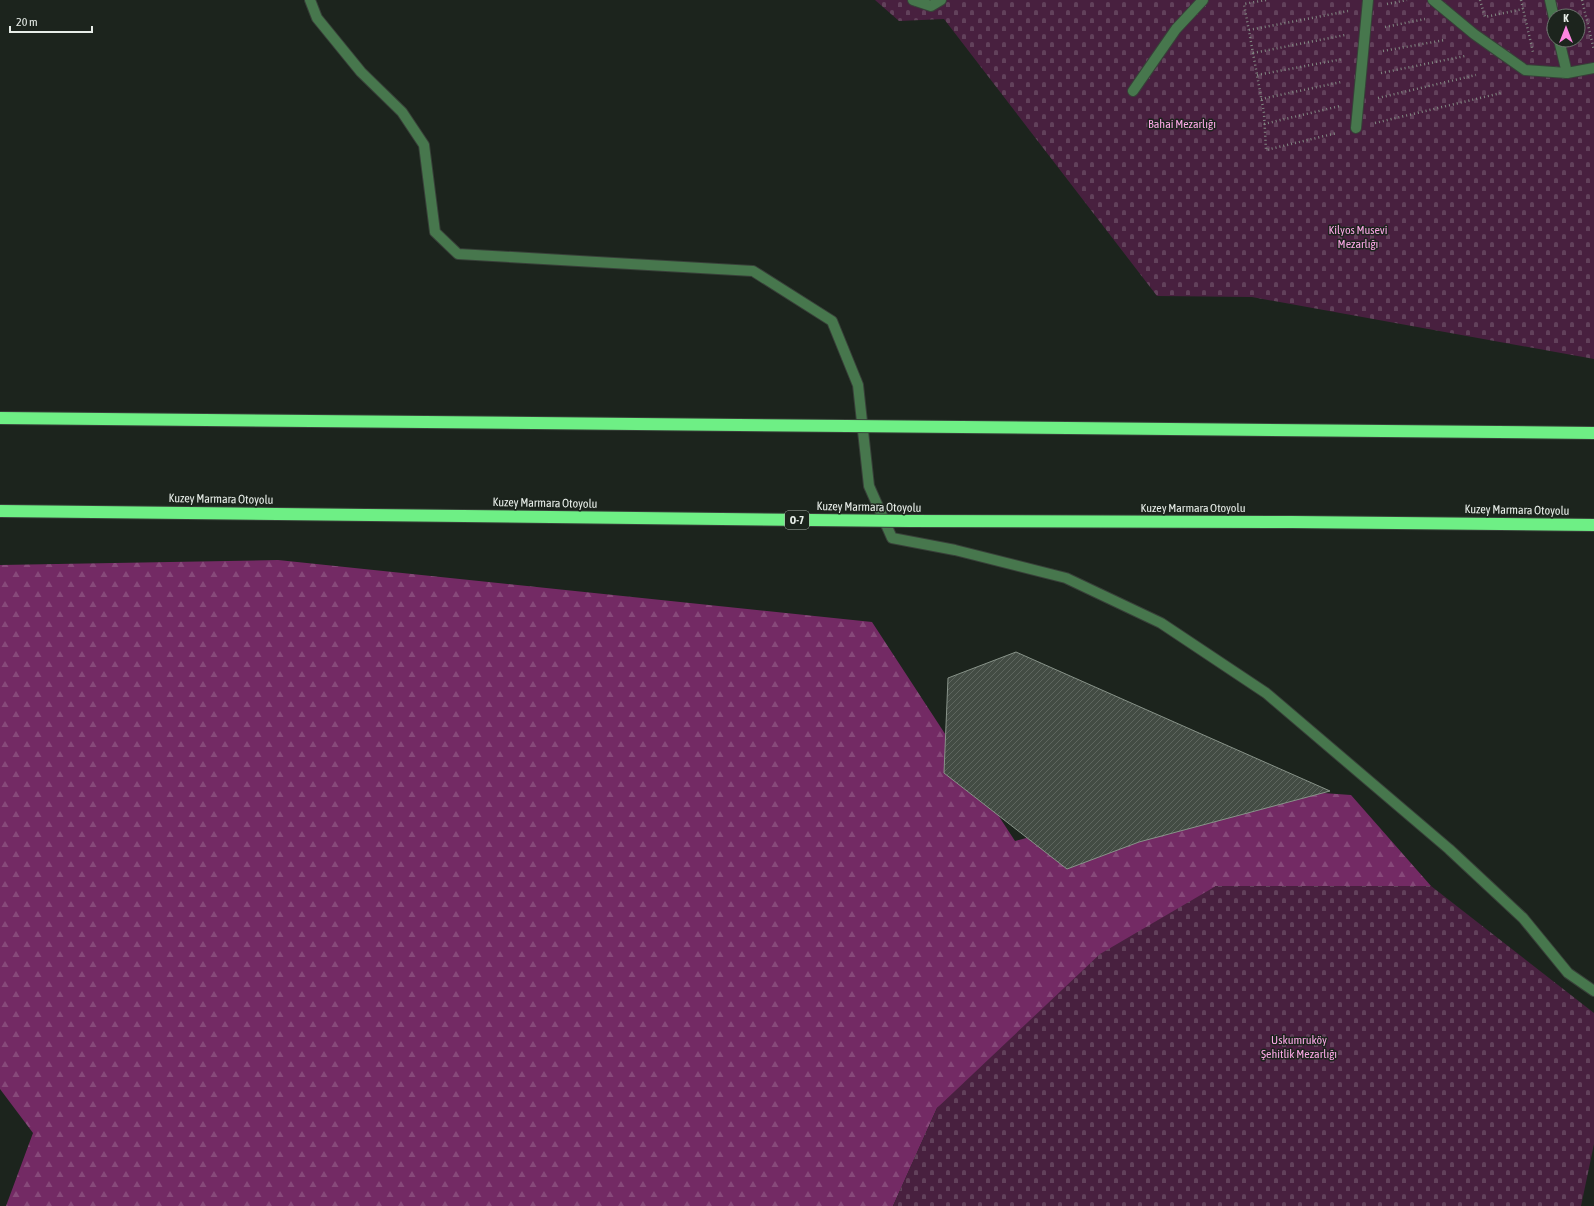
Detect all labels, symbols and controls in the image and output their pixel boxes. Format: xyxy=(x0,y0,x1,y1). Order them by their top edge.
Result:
scale bar xyxy=(10,8,92,34)
north arrow xyxy=(1546,8,1586,48)
text: K xyxy=(1563,12,1569,24)
text: 20 m xyxy=(16,15,38,29)
park label: Bahai Mezarlığı xyxy=(1148,117,1216,131)
park label: Kilyos Musevi Mezarlığı xyxy=(1328,223,1388,251)
street label: Kuzey Marmara Otoyolu xyxy=(168,491,274,507)
street label: Kuzey Marmara Otoyolu xyxy=(492,495,598,511)
street label: Kuzey Marmara Otoyolu xyxy=(816,499,922,515)
street label: Kuzey Marmara Otoyolu xyxy=(1141,501,1246,515)
street label: Kuzey Marmara Otoyolu xyxy=(1464,502,1570,518)
road number: O-7 xyxy=(785,511,809,529)
park label: Uskumruköy Şehitlik Mezarlığı xyxy=(1261,1033,1337,1061)

